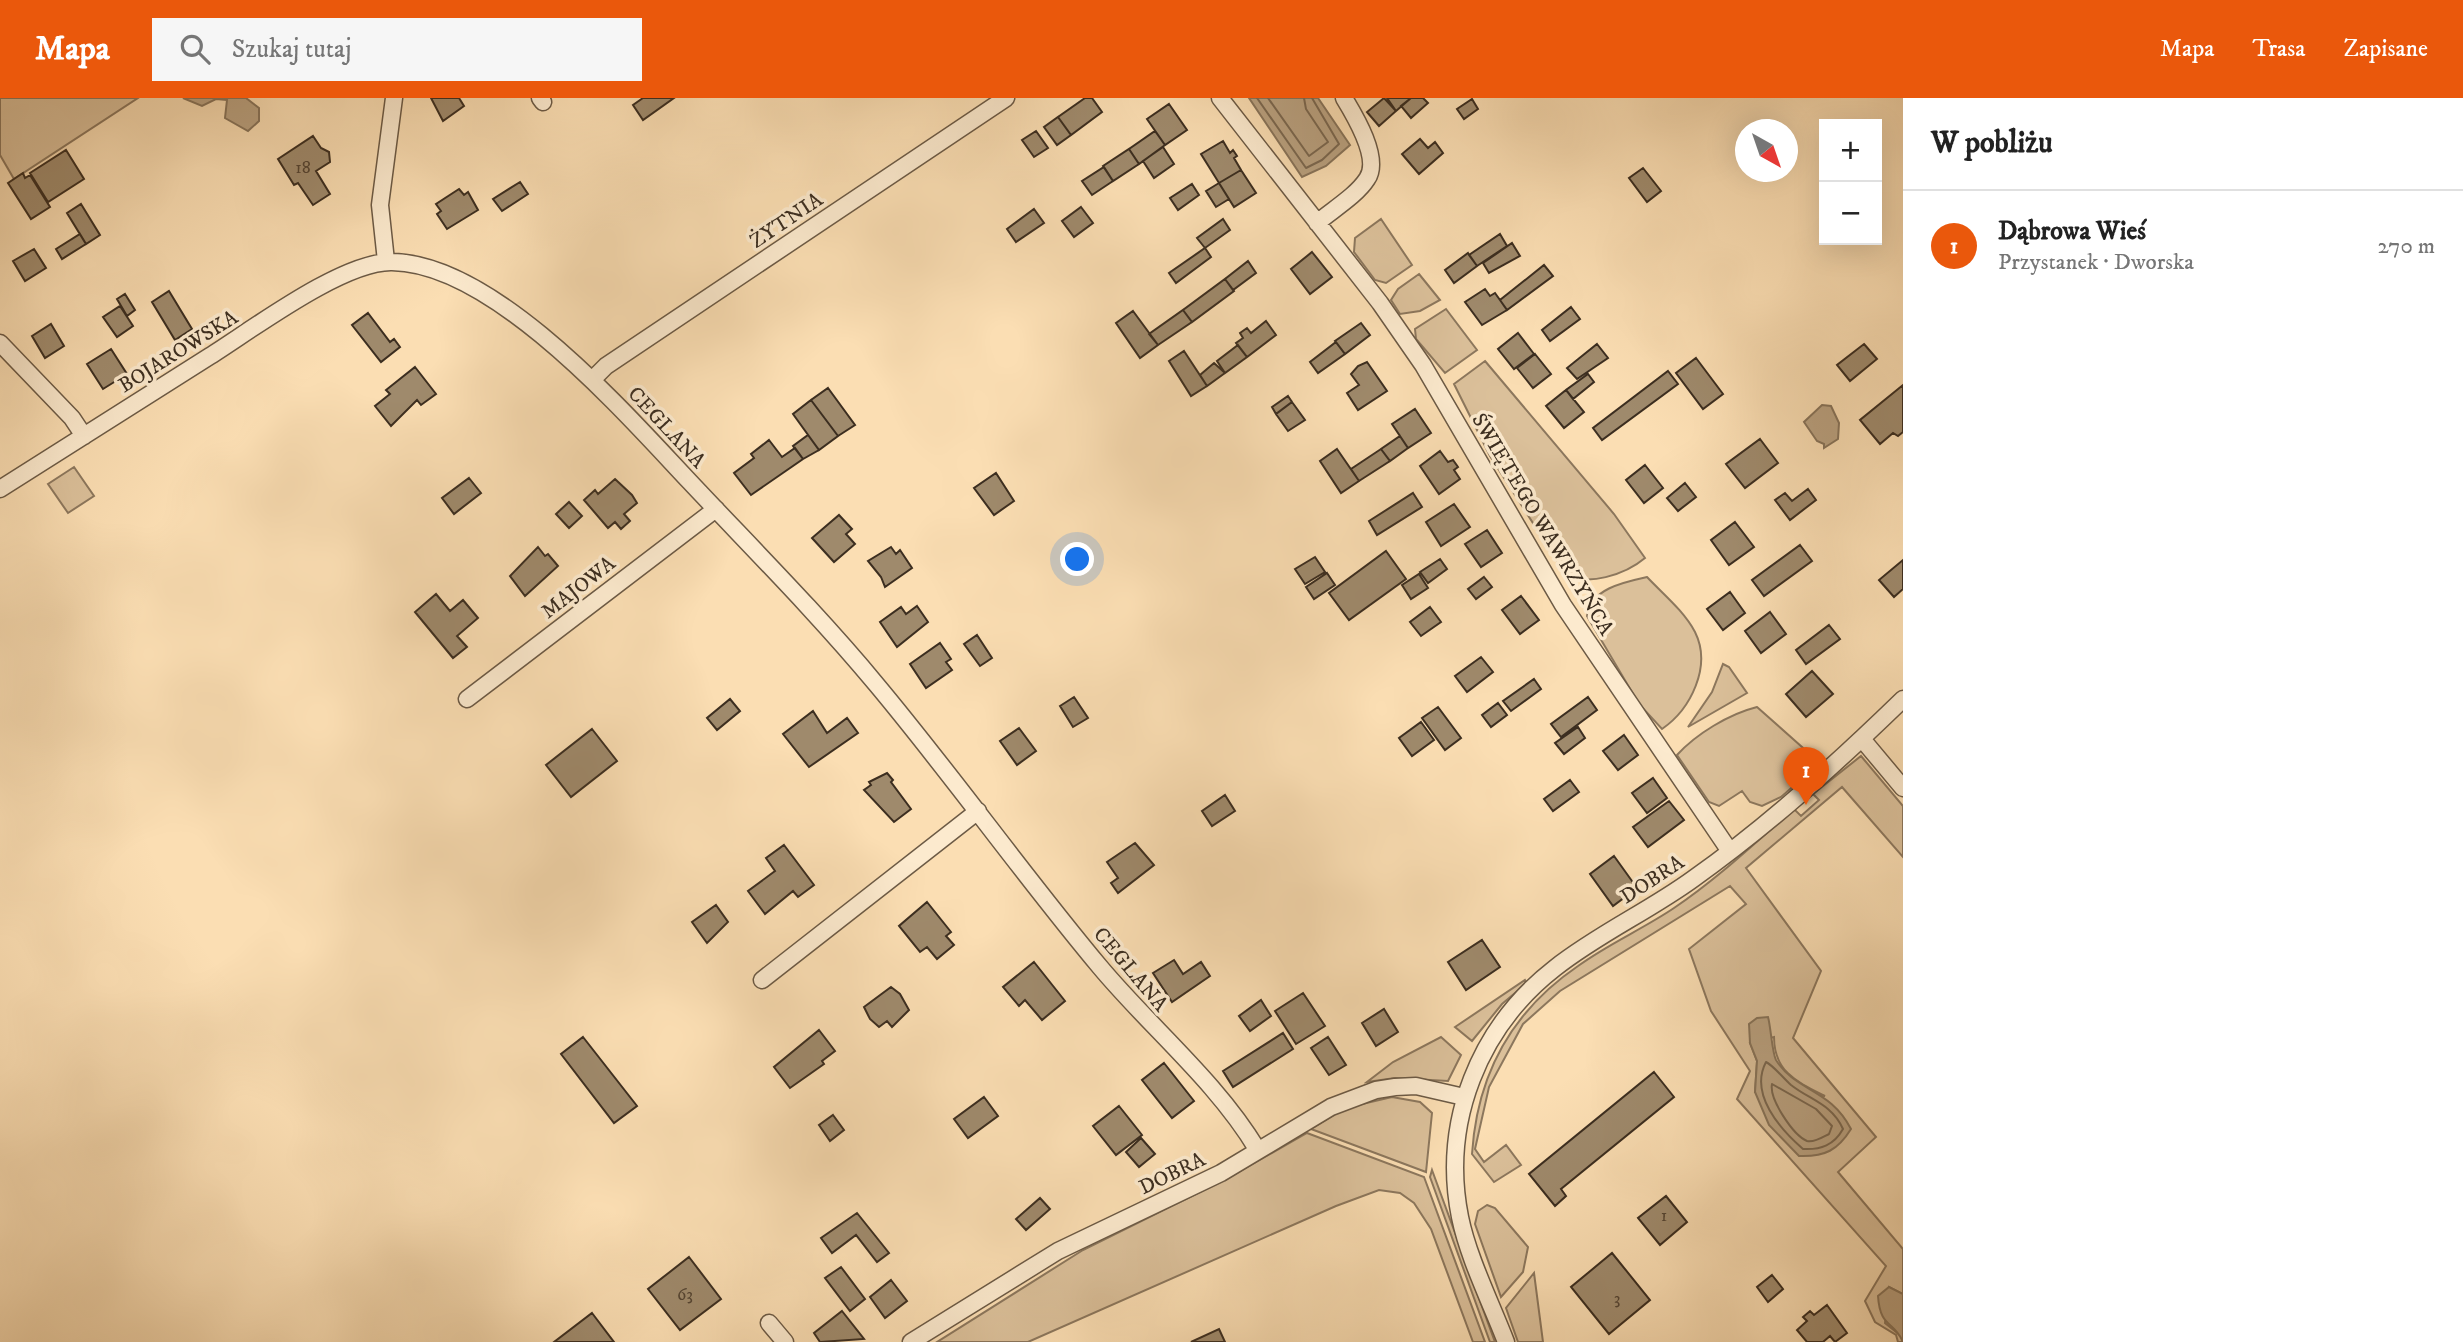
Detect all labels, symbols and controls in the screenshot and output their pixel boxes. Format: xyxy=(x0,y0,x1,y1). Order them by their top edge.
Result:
search box xyxy=(152,18,642,81)
text: Mapa xyxy=(35,29,110,70)
icon: search xyxy=(176,30,214,68)
text: Szukaj tutaj xyxy=(232,33,351,66)
text: Mapa xyxy=(2160,34,2214,64)
text: Trasa xyxy=(2252,34,2306,64)
text: Zapisane xyxy=(2344,34,2428,64)
north arrow xyxy=(1735,119,1798,182)
map controls xyxy=(1819,119,1882,245)
button: + xyxy=(1819,119,1882,182)
text: W pobliżu xyxy=(1931,125,2053,162)
house number: 18 xyxy=(295,157,311,179)
button: − xyxy=(1819,182,1882,245)
street label: ŻYTNIA xyxy=(745,186,828,255)
text: Dąbrowa Wieś xyxy=(1998,215,2146,248)
text: 1 xyxy=(1950,232,1958,261)
text: 270 m xyxy=(2378,232,2435,261)
text: Przystanek · Dworska xyxy=(1998,248,2194,277)
street label: BOJAROWSKA xyxy=(114,304,244,399)
street label: CEGLANA xyxy=(622,381,711,474)
street label: ŚWIĘTEGO WAWRZYŃCA xyxy=(1465,408,1621,641)
your location xyxy=(1060,542,1094,576)
street label: MAJOWA xyxy=(536,550,621,625)
pin: 1 xyxy=(1783,747,1829,805)
street label: DOBRA xyxy=(1616,849,1690,910)
street label: CEGLANA xyxy=(1087,922,1174,1018)
street label: DOBRA xyxy=(1135,1146,1211,1201)
house number: 1 xyxy=(1661,1205,1667,1227)
house number: 63 xyxy=(677,1284,693,1306)
house number: 3 xyxy=(1614,1288,1620,1310)

